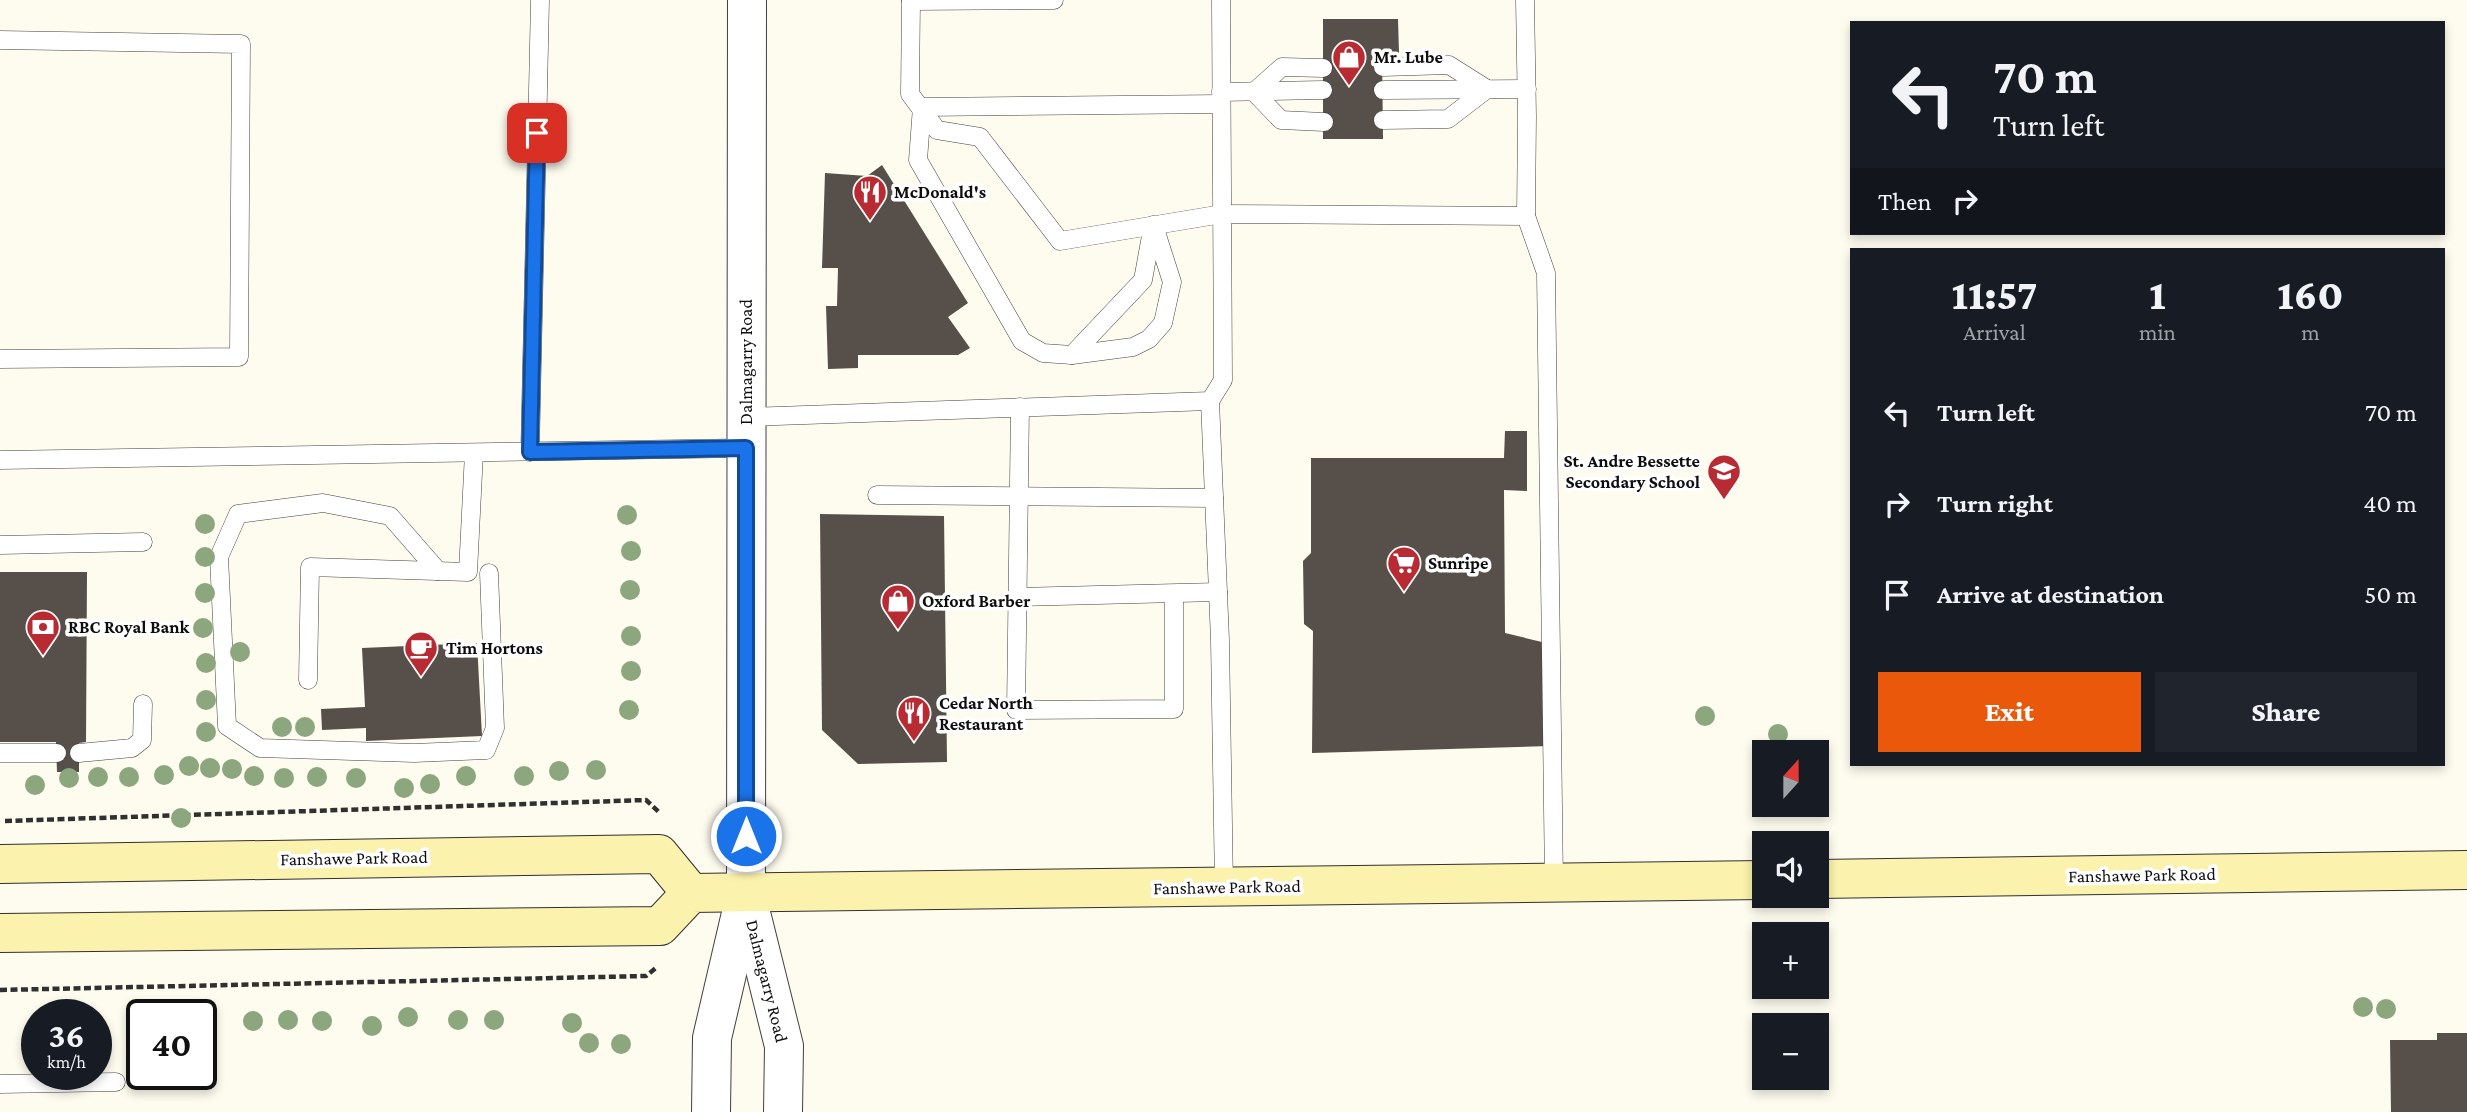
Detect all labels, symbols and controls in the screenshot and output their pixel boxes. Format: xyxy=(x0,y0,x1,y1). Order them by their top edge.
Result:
shop icon: Mr. Lube xyxy=(1330,38,1368,87)
place label: Mr. Lube xyxy=(1374,47,1443,67)
icon: left xyxy=(1878,49,1969,140)
text: 70 m xyxy=(1993,49,2097,104)
pin xyxy=(507,103,567,163)
text: Turn left xyxy=(1993,107,2104,143)
icon: arrive xyxy=(518,114,556,152)
restaurant icon: McDonald's xyxy=(851,173,889,222)
place label: McDonald's xyxy=(894,182,986,202)
icon: right xyxy=(1946,182,1984,220)
text: Then xyxy=(1878,187,1932,216)
text: 11:57 xyxy=(1951,271,2038,318)
text: 1 xyxy=(2149,271,2166,318)
text: 160 xyxy=(2277,271,2344,318)
street label: Dalmagarry Road xyxy=(736,299,756,425)
text: Arrival xyxy=(1963,319,2026,345)
text: min xyxy=(2139,319,2176,345)
text: m xyxy=(2301,319,2320,345)
icon: left xyxy=(1878,394,1916,432)
text: Turn left xyxy=(1937,398,2035,427)
text: 70 m xyxy=(2365,398,2417,427)
place label: St. Andre Bessette Secondary School xyxy=(1563,451,1700,492)
school or university icon: St. Andre Bessette Secondary School xyxy=(1705,452,1743,501)
icon: right xyxy=(1878,485,1916,523)
text: Turn right xyxy=(1937,489,2053,518)
text: 40 m xyxy=(2363,489,2417,518)
supermarket icon: Sunripe xyxy=(1385,544,1423,593)
place label: Sunripe xyxy=(1428,553,1488,573)
icon: arrive xyxy=(1878,576,1916,614)
text: Arrive at destination xyxy=(1937,580,2164,609)
text: 50 m xyxy=(2364,580,2417,609)
shop icon: Oxford Barber xyxy=(879,582,917,631)
place label: Oxford Barber xyxy=(922,591,1030,611)
bank icon: RBC Royal Bank xyxy=(24,608,62,657)
place label: RBC Royal Bank xyxy=(68,617,190,637)
cafe icon: Tim Hortons xyxy=(402,629,440,678)
place label: Tim Hortons xyxy=(446,638,543,658)
button: Exit xyxy=(1878,672,2141,752)
button: Share xyxy=(2155,672,2417,752)
place label: Cedar North Restaurant xyxy=(939,693,1034,734)
restaurant icon: Cedar North Restaurant xyxy=(895,694,933,743)
north arrow xyxy=(1752,740,1829,817)
map controls xyxy=(1752,740,1829,1090)
position arrow xyxy=(709,799,783,873)
button: sound xyxy=(1752,831,1829,908)
street label: Fanshawe Park Road xyxy=(280,847,429,869)
street label: Fanshawe Park Road xyxy=(2068,864,2217,886)
street label: Fanshawe Park Road xyxy=(1153,876,1302,898)
street label: Dalmagarry Road xyxy=(742,918,792,1045)
button: + xyxy=(1752,922,1829,999)
speed limit sign: 40 xyxy=(126,999,217,1090)
button: − xyxy=(1752,1013,1829,1090)
text: 36 xyxy=(48,1016,85,1055)
text: km/h xyxy=(47,1052,86,1072)

